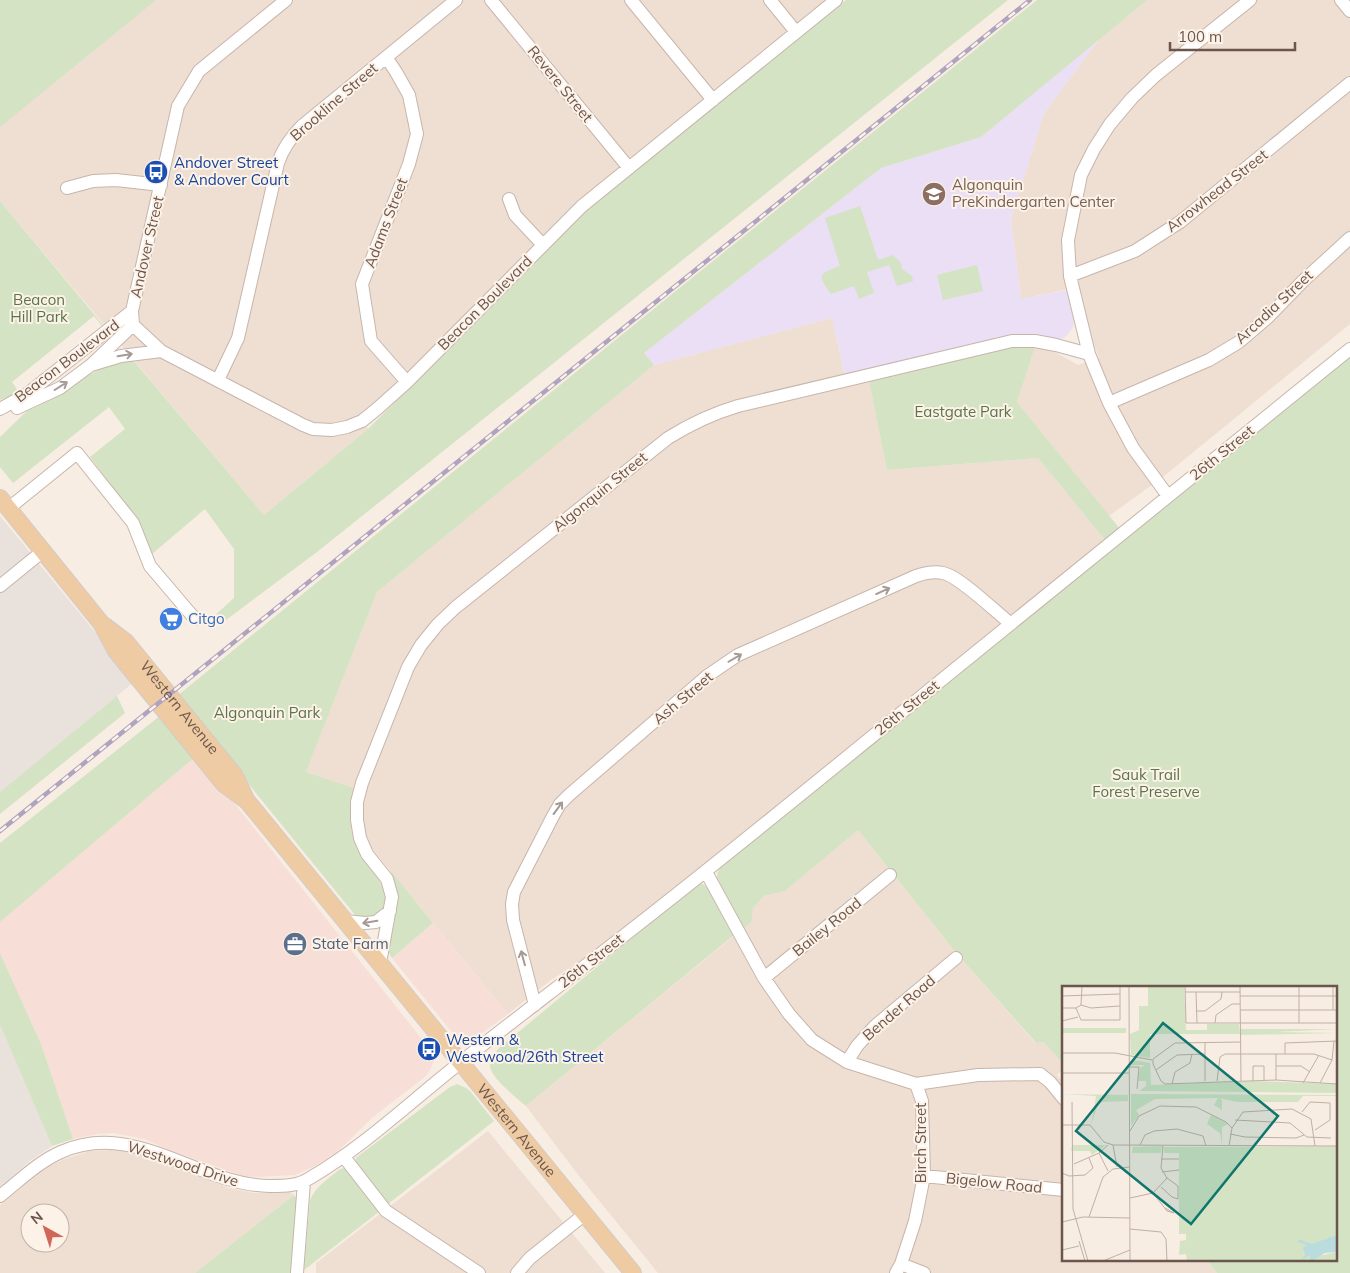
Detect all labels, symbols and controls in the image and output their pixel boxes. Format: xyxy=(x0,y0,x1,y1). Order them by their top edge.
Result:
scale bar xyxy=(1170,20,1295,52)
text: 100 m xyxy=(1178,27,1222,46)
street label: Revere Street xyxy=(524,41,597,126)
street label: Brookline Street xyxy=(286,58,381,145)
street label: Arrowhead Street xyxy=(1162,145,1271,236)
place label: Andover Street & Andover Court xyxy=(174,153,289,189)
bus stop icon: Andover Street & Andover Court xyxy=(143,159,169,185)
street label: Adams Street xyxy=(360,175,411,271)
place label: Algonquin PreKindergarten Center xyxy=(952,175,1115,211)
school or university icon: Algonquin PreKindergarten Center xyxy=(921,181,947,207)
street label: Andover Street xyxy=(126,194,167,300)
street label: Beacon Boulevard xyxy=(433,251,536,354)
street label: Arcadia Street xyxy=(1231,266,1317,348)
park label: Beacon Hill Park xyxy=(10,290,68,326)
street label: Beacon Boulevard xyxy=(11,315,123,406)
one-way arrow xyxy=(117,350,133,360)
one-way arrow xyxy=(53,381,67,391)
park label: Eastgate Park xyxy=(914,402,1012,421)
street label: 26th Street xyxy=(1186,421,1258,484)
street label: Algonquin Street xyxy=(548,448,651,536)
one-way arrow xyxy=(875,586,890,595)
supermarket icon: Citgo xyxy=(158,606,184,632)
place label: Citgo xyxy=(188,609,225,628)
one-way arrow xyxy=(727,652,741,662)
street label: Western Avenue xyxy=(136,657,223,758)
street label: Ash Street xyxy=(649,667,717,728)
street label: 26th Street xyxy=(871,676,943,739)
park label: Algonquin Park xyxy=(214,703,321,722)
park label: Sauk Trail Forest Preserve xyxy=(1092,765,1200,801)
one-way arrow xyxy=(553,801,563,815)
street label: Bailey Road xyxy=(788,893,865,960)
one-way arrow xyxy=(362,917,378,927)
street label: 26th Street xyxy=(554,929,627,992)
office icon: State Farm xyxy=(282,931,308,957)
place label: State Farm xyxy=(312,934,389,953)
one-way arrow xyxy=(517,950,527,966)
street label: Bender Road xyxy=(858,971,939,1044)
inset map xyxy=(1062,986,1338,1260)
place label: Western & Westwood/26th Street xyxy=(446,1030,603,1066)
bus stop icon: Western & Westwood/26th Street xyxy=(416,1036,442,1062)
street label: Western Avenue xyxy=(473,1080,561,1181)
street label: Birch Street xyxy=(911,1103,930,1183)
street label: Westwood Drive xyxy=(125,1137,241,1190)
street label: Bigelow Road xyxy=(945,1168,1043,1197)
north arrow xyxy=(20,1203,70,1253)
text: N xyxy=(27,1208,47,1228)

